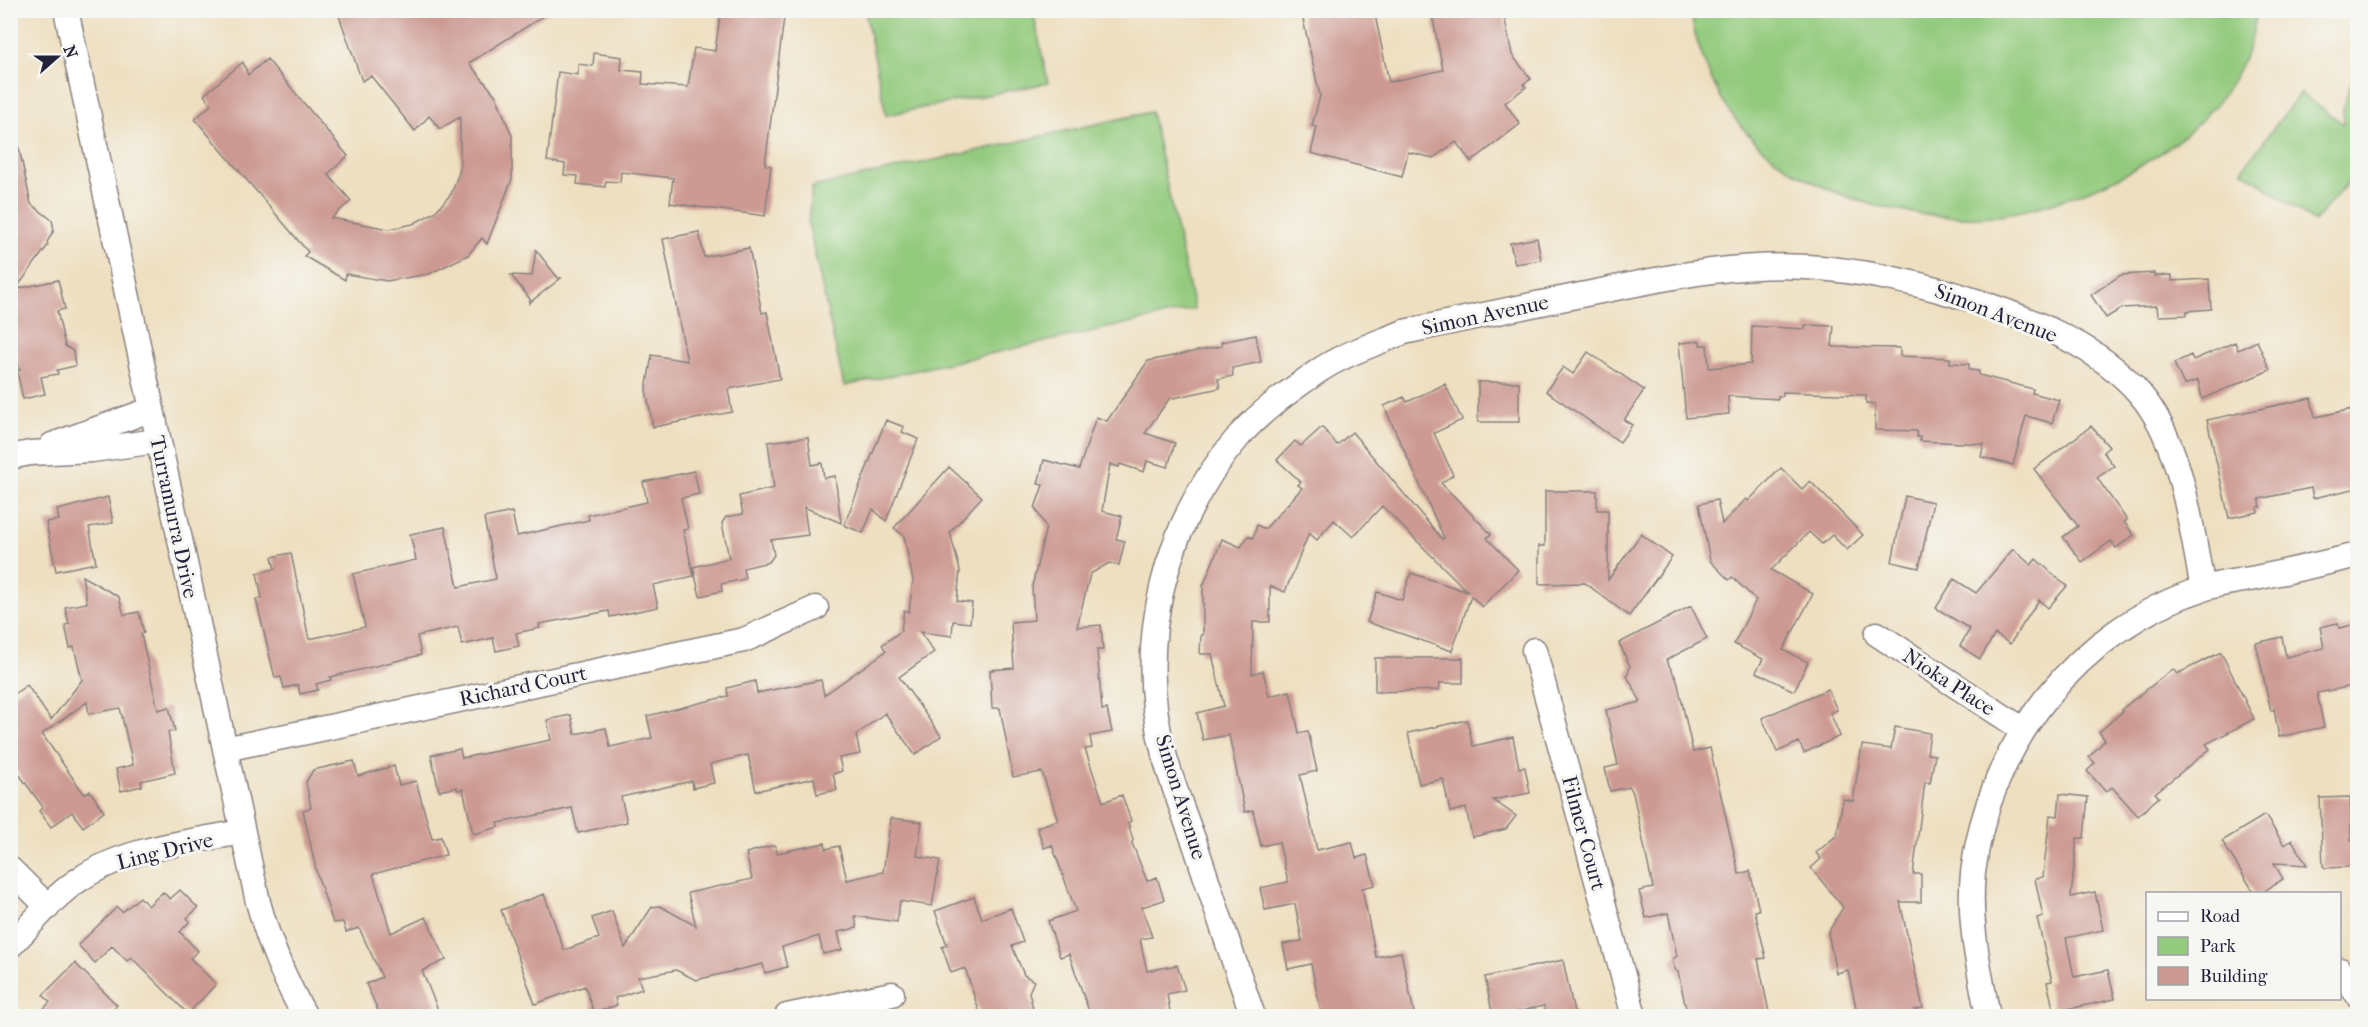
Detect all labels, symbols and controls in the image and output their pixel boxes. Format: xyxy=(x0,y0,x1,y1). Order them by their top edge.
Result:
north arrow xyxy=(27,27,87,87)
text: N xyxy=(59,43,82,62)
street label: Simon Avenue xyxy=(1931,279,2061,347)
street label: Simon Avenue xyxy=(1419,290,1551,340)
street label: Turramurra Drive xyxy=(145,433,203,601)
street label: Nioka Place xyxy=(1898,643,2000,721)
street label: Richard Court xyxy=(457,661,589,711)
street label: Simon Avenue xyxy=(1151,732,1211,862)
street label: Filmer Court xyxy=(1557,773,1611,893)
street label: Ling Drive xyxy=(115,827,215,875)
legend xyxy=(2146,892,2341,1000)
text: Road xyxy=(2200,906,2240,927)
text: Park xyxy=(2200,936,2237,957)
text: Building xyxy=(2200,966,2268,987)

